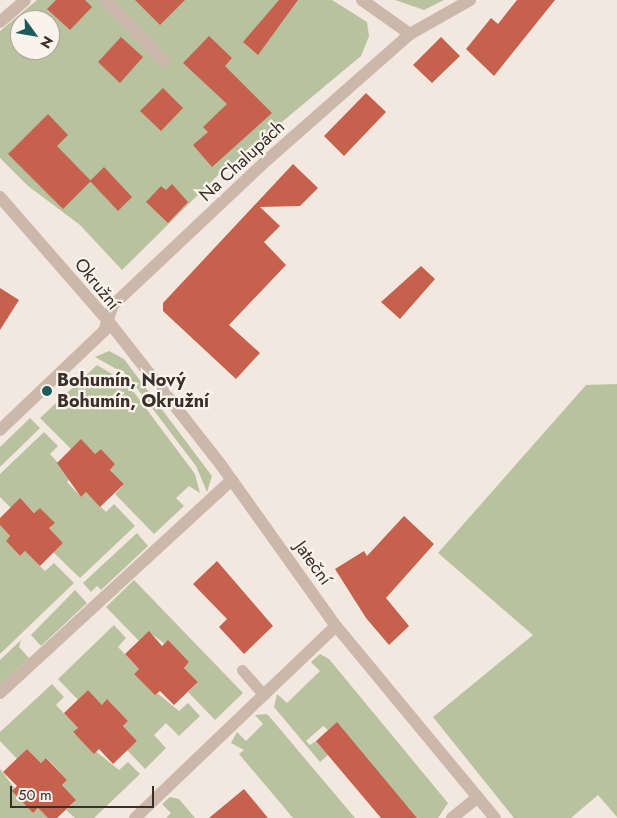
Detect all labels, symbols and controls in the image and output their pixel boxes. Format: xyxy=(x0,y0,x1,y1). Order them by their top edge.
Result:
north arrow xyxy=(10,10,60,60)
text: N xyxy=(35,32,58,52)
street label: Na Chalupách xyxy=(195,116,289,206)
street label: Okružní xyxy=(70,254,124,314)
place label: Bohumín, Nový Bohumín, Okružní xyxy=(57,370,209,412)
marker: Bohumín, Nový Bohumín, Okružní xyxy=(41,385,53,397)
street label: Jateční xyxy=(290,537,336,589)
scale bar xyxy=(12,776,156,808)
text: 50 m xyxy=(18,784,52,806)

